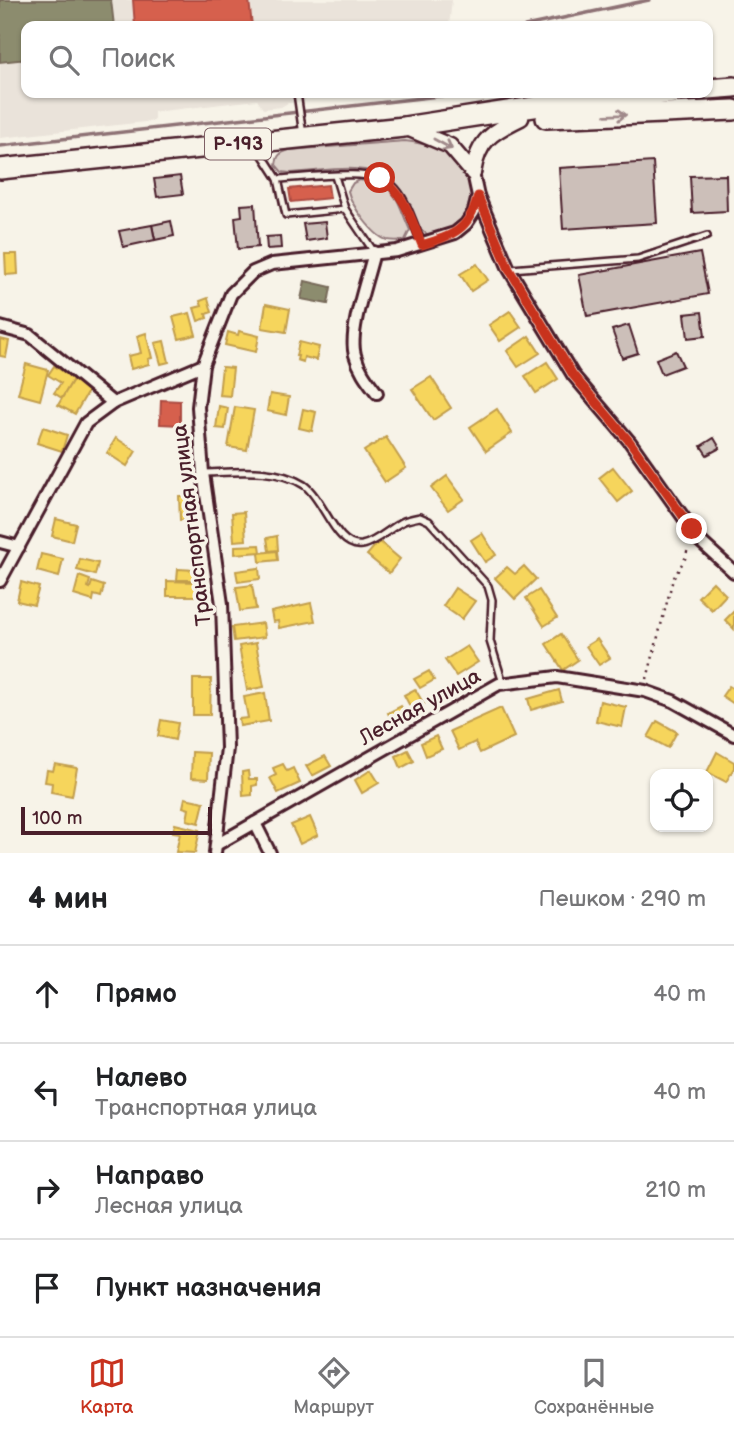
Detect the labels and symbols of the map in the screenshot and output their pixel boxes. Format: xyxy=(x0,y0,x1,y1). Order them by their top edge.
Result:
one-way arrow xyxy=(605,109,628,122)
road number: Р-193 xyxy=(205,128,271,160)
one-way arrow xyxy=(433,137,453,151)
route start xyxy=(364,162,395,193)
street label: Транспортная улица xyxy=(167,422,217,627)
route end xyxy=(676,513,707,544)
street label: Лесная улица xyxy=(354,663,486,751)
scale bar xyxy=(21,804,212,836)

